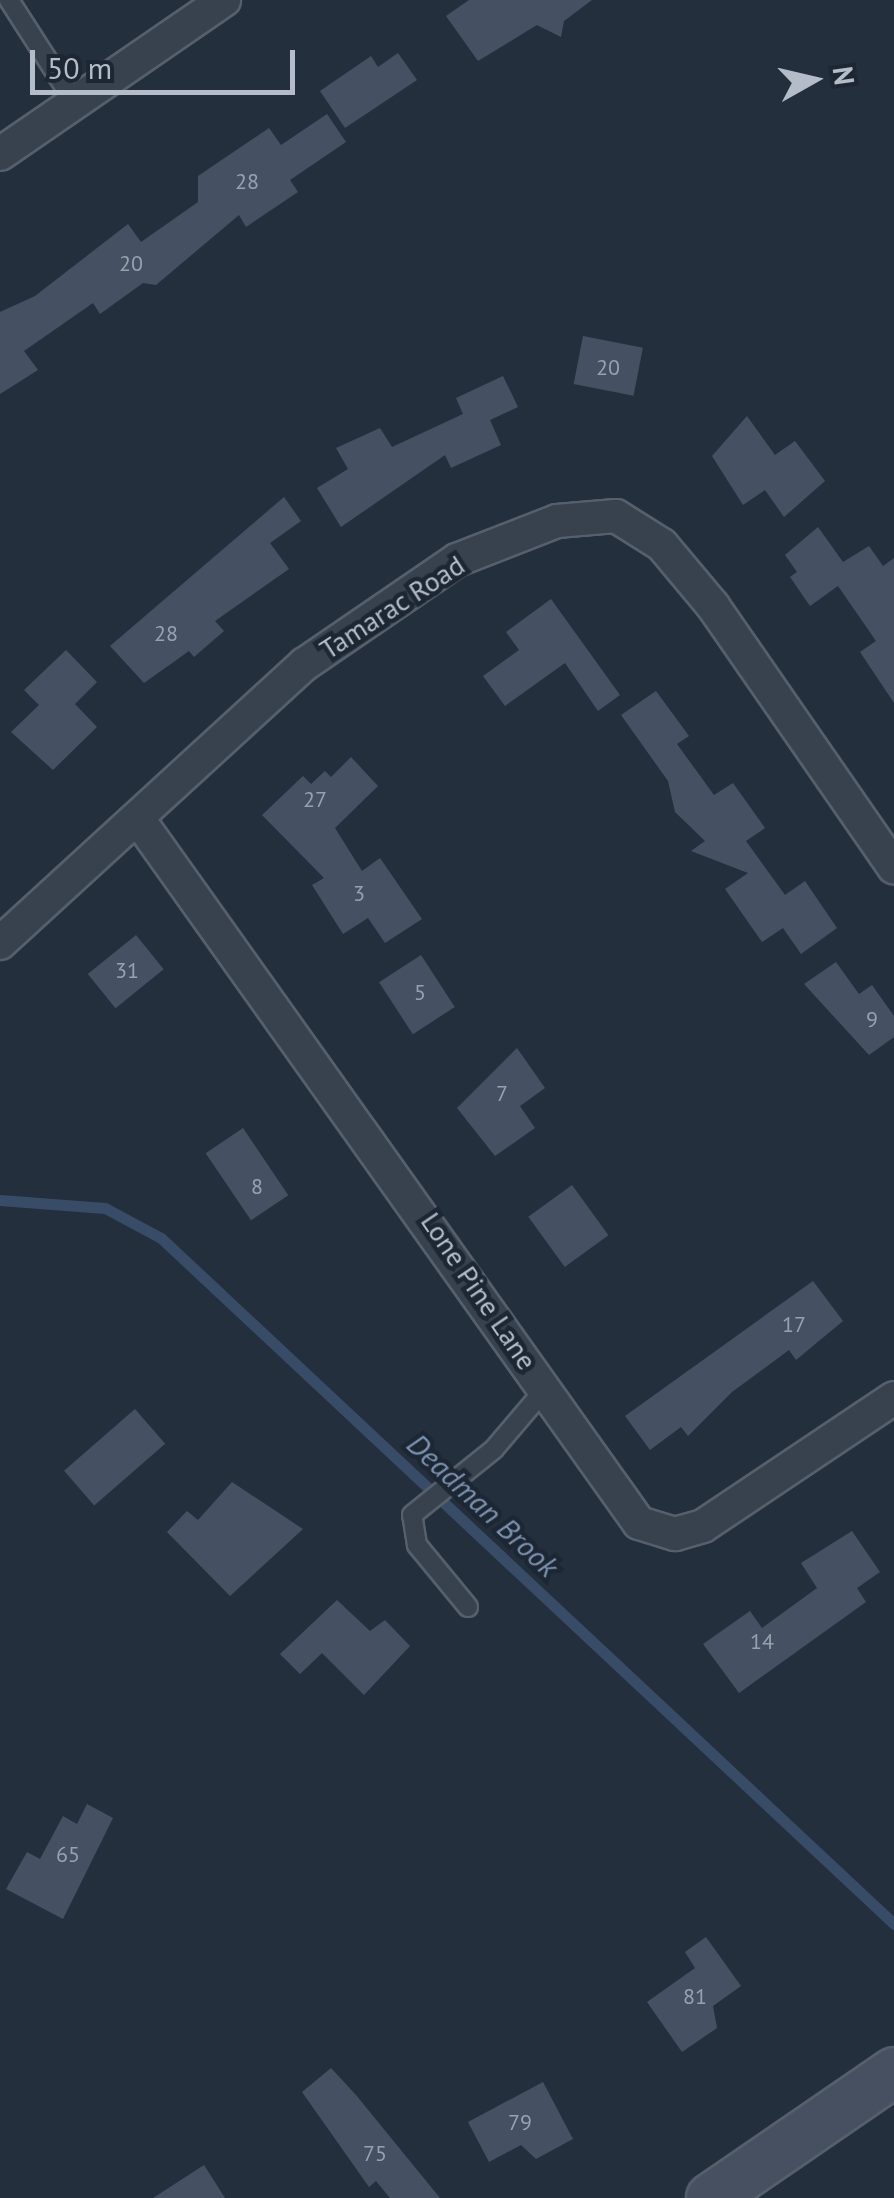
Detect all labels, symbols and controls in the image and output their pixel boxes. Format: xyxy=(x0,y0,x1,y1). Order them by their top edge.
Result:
scale bar xyxy=(35,30,300,92)
north arrow xyxy=(764,30,864,130)
text: 50 m xyxy=(47,48,112,87)
text: N xyxy=(825,64,864,87)
house number: 28 xyxy=(235,169,259,195)
house number: 20 xyxy=(119,251,143,277)
house number: 20 xyxy=(596,355,620,381)
street label: Tamarac Road xyxy=(313,548,471,666)
house number: 28 xyxy=(154,621,178,647)
house number: 27 xyxy=(303,787,327,813)
house number: 3 xyxy=(353,881,365,907)
house number: 31 xyxy=(115,958,139,984)
house number: 5 xyxy=(414,980,426,1006)
house number: 9 xyxy=(866,1007,878,1033)
house number: 7 xyxy=(496,1081,508,1107)
house number: 8 xyxy=(251,1174,263,1200)
street label: Lone Pine Lane xyxy=(414,1206,544,1376)
house number: 17 xyxy=(782,1312,806,1338)
water label: Deadman Brook xyxy=(400,1426,566,1584)
house number: 14 xyxy=(750,1629,774,1655)
house number: 65 xyxy=(56,1842,80,1868)
house number: 81 xyxy=(683,1984,707,2010)
house number: 79 xyxy=(508,2110,532,2136)
house number: 75 xyxy=(363,2141,387,2167)

